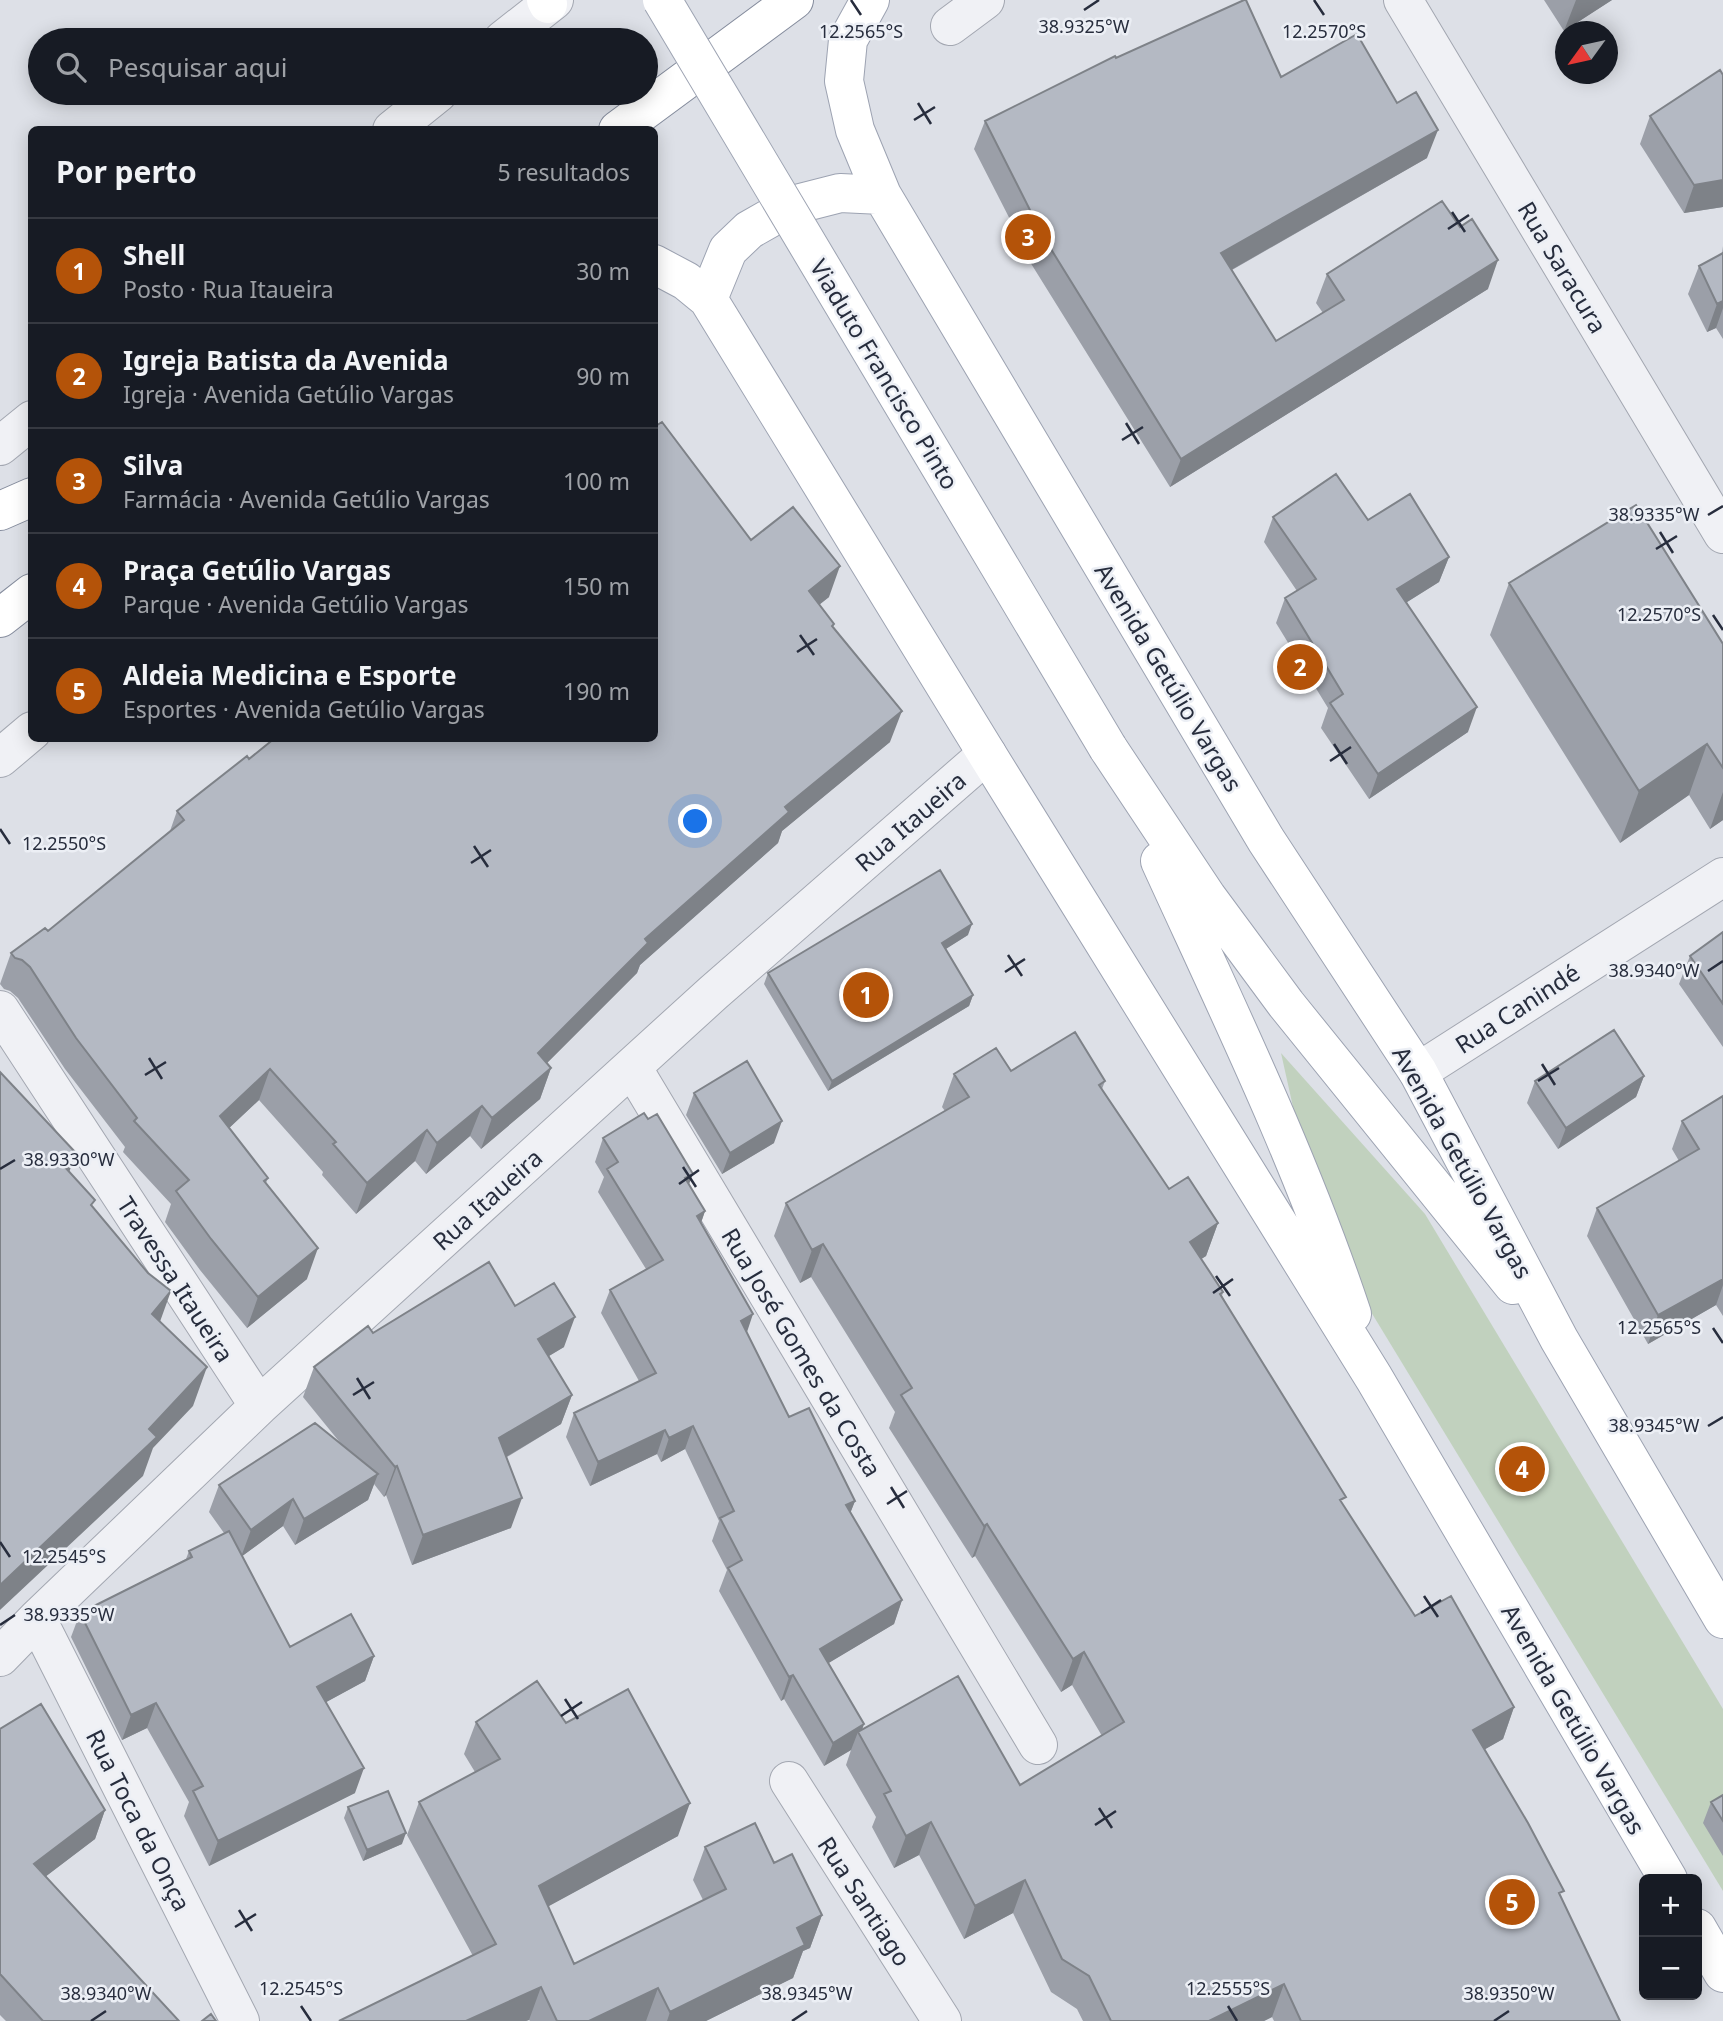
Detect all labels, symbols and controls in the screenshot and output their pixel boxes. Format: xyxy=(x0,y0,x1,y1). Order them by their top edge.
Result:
text: 38.9325°W xyxy=(1038,14,1130,38)
text: 12.2565°S xyxy=(819,19,903,43)
text: 12.2570°S xyxy=(1282,19,1366,43)
north arrow xyxy=(1555,21,1618,84)
search box xyxy=(28,28,658,105)
icon: search xyxy=(52,48,90,86)
text: Pesquisar aqui xyxy=(108,49,288,85)
text: Por perto xyxy=(56,151,197,192)
text: 5 resultados xyxy=(497,156,630,188)
street label: Rua Saracura xyxy=(1511,195,1615,339)
pin: 3 xyxy=(1005,211,1051,263)
text: Shell xyxy=(123,237,185,273)
street label: Viaduto Francisco Pinto xyxy=(803,253,967,495)
text: 1 xyxy=(72,255,86,287)
text: 30 m xyxy=(576,255,630,287)
text: Posto · Rua Itaueira xyxy=(123,273,334,305)
text: Igreja Batista da Avenida xyxy=(123,342,449,378)
text: 2 xyxy=(72,360,86,392)
text: 90 m xyxy=(576,360,630,392)
text: Igreja · Avenida Getúlio Vargas xyxy=(123,378,454,410)
text: Silva xyxy=(123,447,183,483)
text: 3 xyxy=(72,465,86,497)
text: 100 m xyxy=(563,465,630,497)
text: Farmácia · Avenida Getúlio Vargas xyxy=(123,483,490,515)
text: 38.9335°W xyxy=(1608,502,1700,526)
text: Praça Getúlio Vargas xyxy=(123,552,391,588)
street label: Avenida Getúlio Vargas xyxy=(1088,557,1250,797)
text: 4 xyxy=(72,570,86,602)
text: 150 m xyxy=(563,570,630,602)
text: Parque · Avenida Getúlio Vargas xyxy=(123,588,468,620)
text: 12.2570°S xyxy=(1617,602,1701,626)
pin: 2 xyxy=(1277,641,1323,693)
text: Aldeia Medicina e Esporte xyxy=(123,657,456,693)
text: 5 xyxy=(72,675,86,707)
text: 190 m xyxy=(563,675,630,707)
text: Esportes · Avenida Getúlio Vargas xyxy=(123,693,485,725)
street label: Rua Itaueira xyxy=(847,764,973,878)
your location xyxy=(678,804,712,838)
text: 12.2550°S xyxy=(22,831,106,855)
street label: Rua Canindé xyxy=(1448,955,1586,1061)
text: 38.9340°W xyxy=(1608,958,1700,982)
pin: 1 xyxy=(843,969,889,1021)
street label: Avenida Getúlio Vargas xyxy=(1385,1040,1541,1284)
street label: Rua Itaueira xyxy=(425,1141,549,1257)
text: 38.9330°W xyxy=(23,1147,115,1171)
street label: Travessa Itaueira xyxy=(110,1190,242,1368)
street label: Rua José Gomes da Costa xyxy=(714,1221,890,1483)
text: 12.2565°S xyxy=(1617,1315,1701,1339)
text: 38.9345°W xyxy=(1608,1413,1700,1437)
pin: 4 xyxy=(1499,1443,1545,1495)
text: 12.2545°S xyxy=(22,1544,106,1568)
street label: Avenida Getúlio Vargas xyxy=(1494,1598,1654,1840)
text: 38.9335°W xyxy=(23,1602,115,1626)
street label: Rua Toca da Onça xyxy=(79,1723,199,1917)
street label: Rua Santiago xyxy=(811,1830,919,1972)
map controls xyxy=(1639,1874,1702,2000)
button: + xyxy=(1639,1874,1702,1937)
pin: 5 xyxy=(1489,1876,1535,1928)
button: − xyxy=(1639,1937,1702,2000)
text: 12.2545°S xyxy=(259,1976,343,2000)
text: 12.2555°S xyxy=(1186,1976,1270,2000)
text: 38.9340°W xyxy=(60,1981,152,2005)
text: 38.9345°W xyxy=(761,1981,853,2005)
text: 38.9350°W xyxy=(1463,1981,1555,2005)

